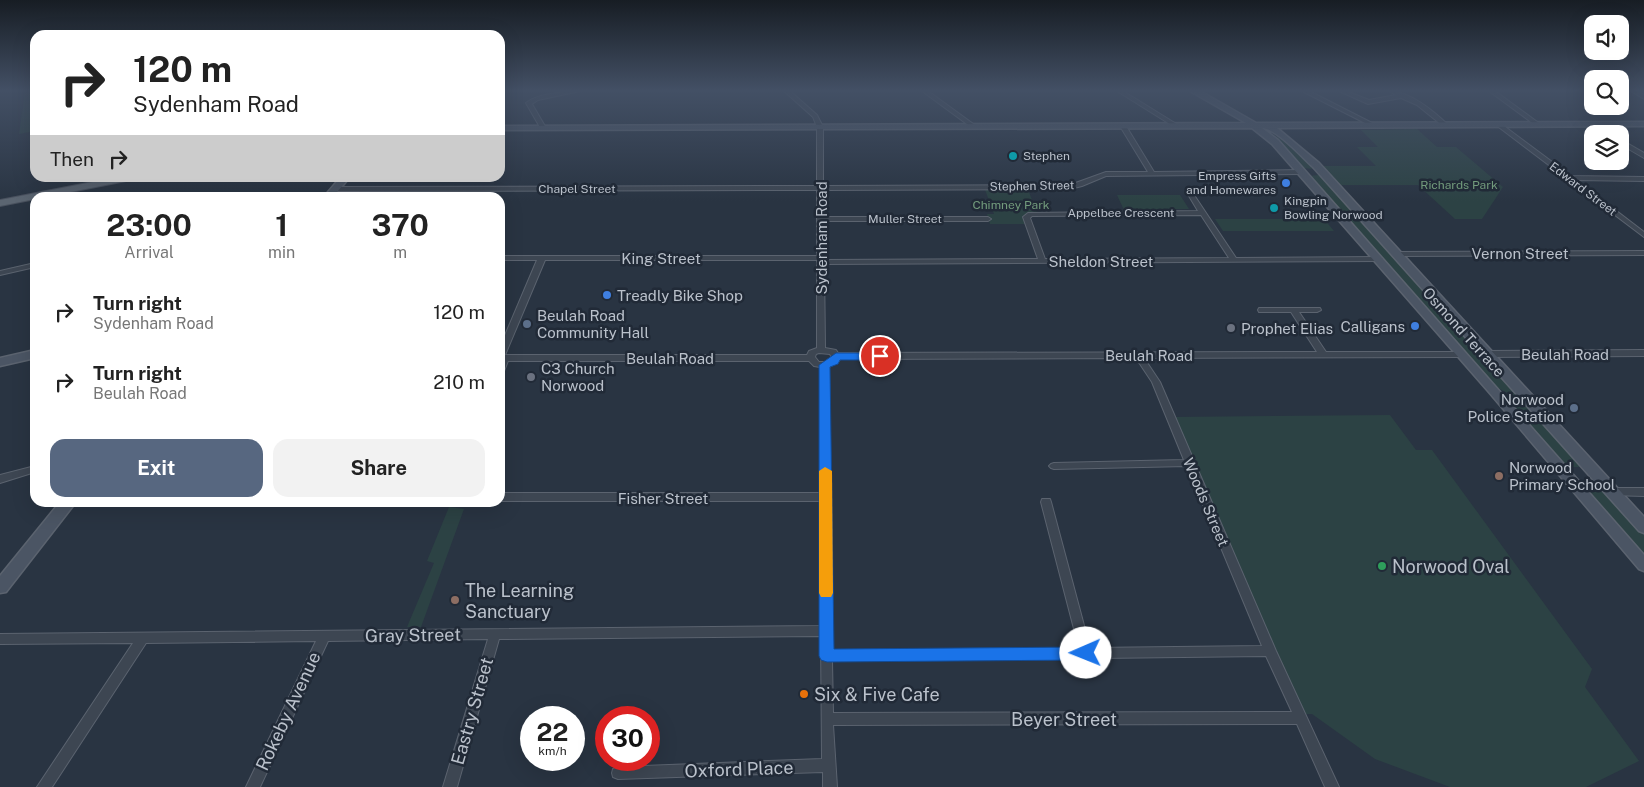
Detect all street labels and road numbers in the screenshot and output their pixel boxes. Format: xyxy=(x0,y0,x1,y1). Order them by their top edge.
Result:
street label: Edward Street xyxy=(1547,159,1619,219)
street label: Stephen Street xyxy=(989,178,1075,194)
street label: Sydenham Road xyxy=(813,181,830,295)
street label: Chapel Street xyxy=(538,182,616,196)
street label: Appelbee Crescent xyxy=(1067,206,1175,220)
street label: Muller Street xyxy=(868,212,942,226)
street label: Vernon Street xyxy=(1471,245,1569,262)
street label: King Street xyxy=(621,250,701,267)
street label: Sheldon Street xyxy=(1049,253,1154,270)
street label: Osmond Terrace xyxy=(1420,284,1508,380)
street label: Beulah Road xyxy=(1521,346,1609,363)
street label: Beulah Road xyxy=(1105,347,1193,364)
street label: Beulah Road xyxy=(626,350,714,367)
street label: Woods Street xyxy=(1180,455,1232,549)
street label: Fisher Street xyxy=(618,490,709,507)
street label: Gray Street xyxy=(365,624,461,646)
street label: Rokeby Avenue xyxy=(251,648,325,774)
street label: Eastry Street xyxy=(447,655,497,767)
street label: Beyer Street xyxy=(1011,709,1117,730)
street label: Oxford Place xyxy=(684,757,794,781)

